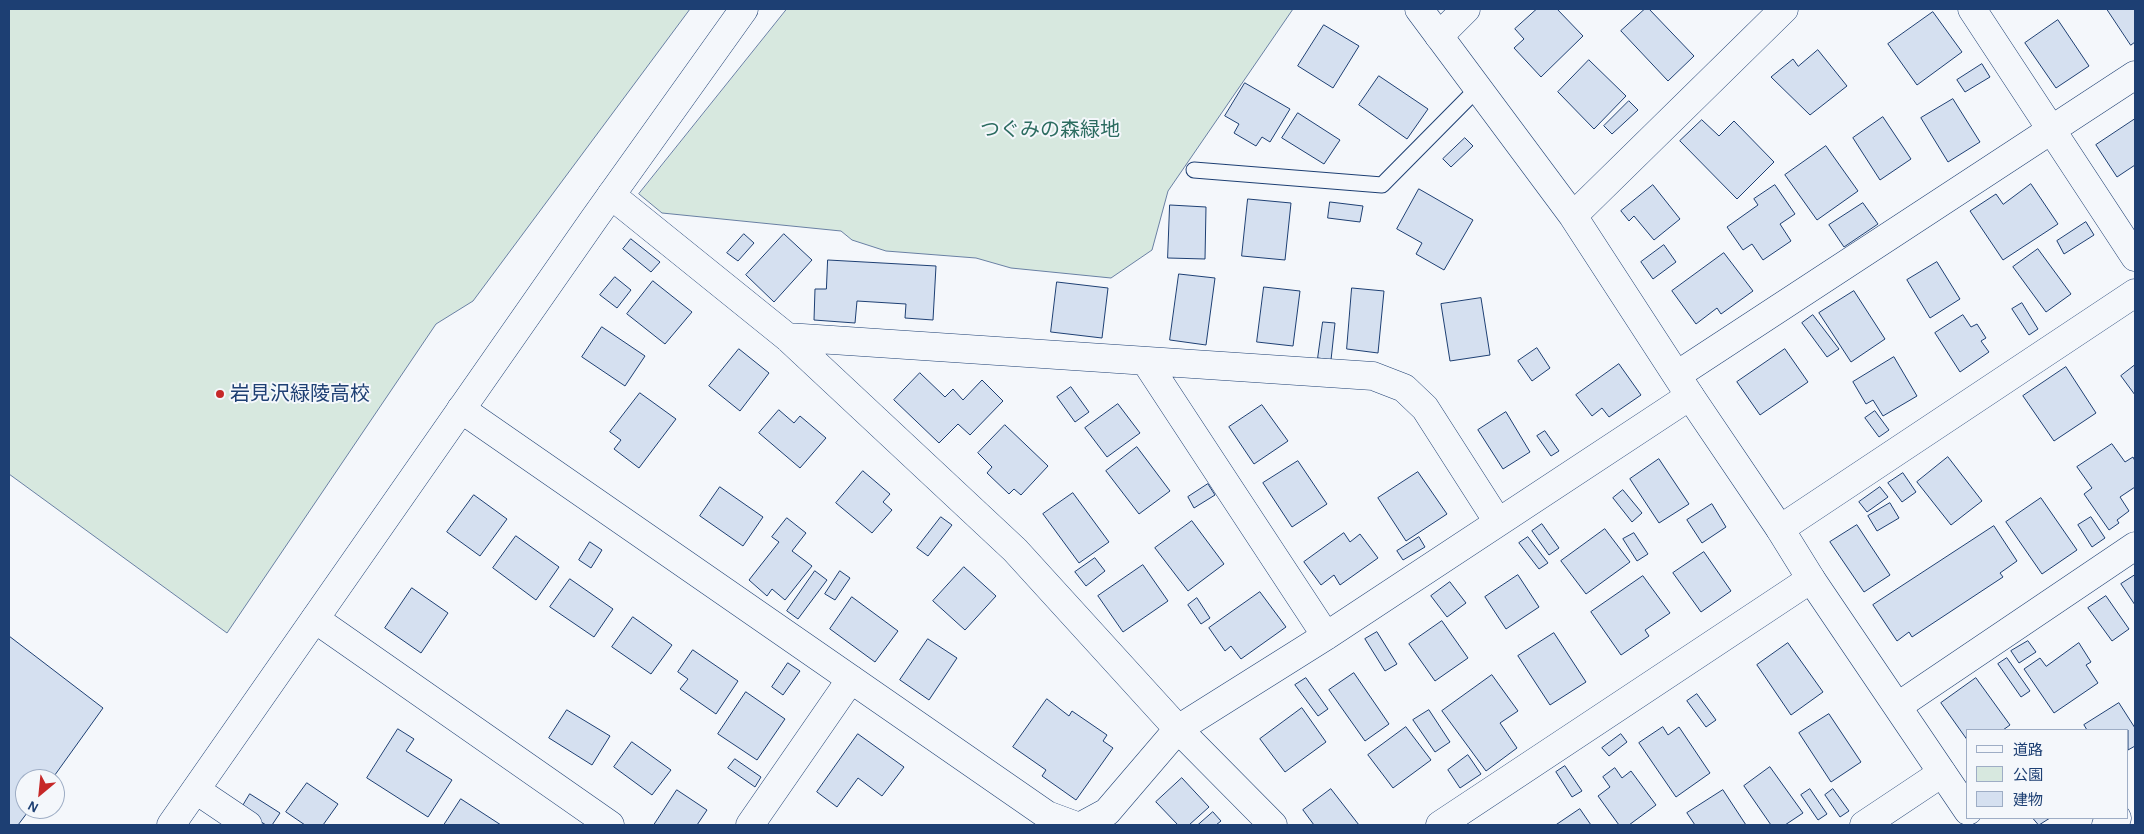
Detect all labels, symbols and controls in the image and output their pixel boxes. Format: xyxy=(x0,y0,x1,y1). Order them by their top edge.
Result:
park label: つぐみの森緑地 xyxy=(980,118,1120,142)
place label: 岩見沢緑陵高校 xyxy=(230,382,370,406)
marker: 岩見沢緑陵高校 xyxy=(214,388,226,400)
legend xyxy=(1966,729,2129,819)
text: 道路 xyxy=(2013,743,2043,758)
text: 公園 xyxy=(2013,768,2043,783)
north arrow xyxy=(15,769,65,819)
text: 建物 xyxy=(2013,793,2043,808)
text: N xyxy=(26,798,41,815)

